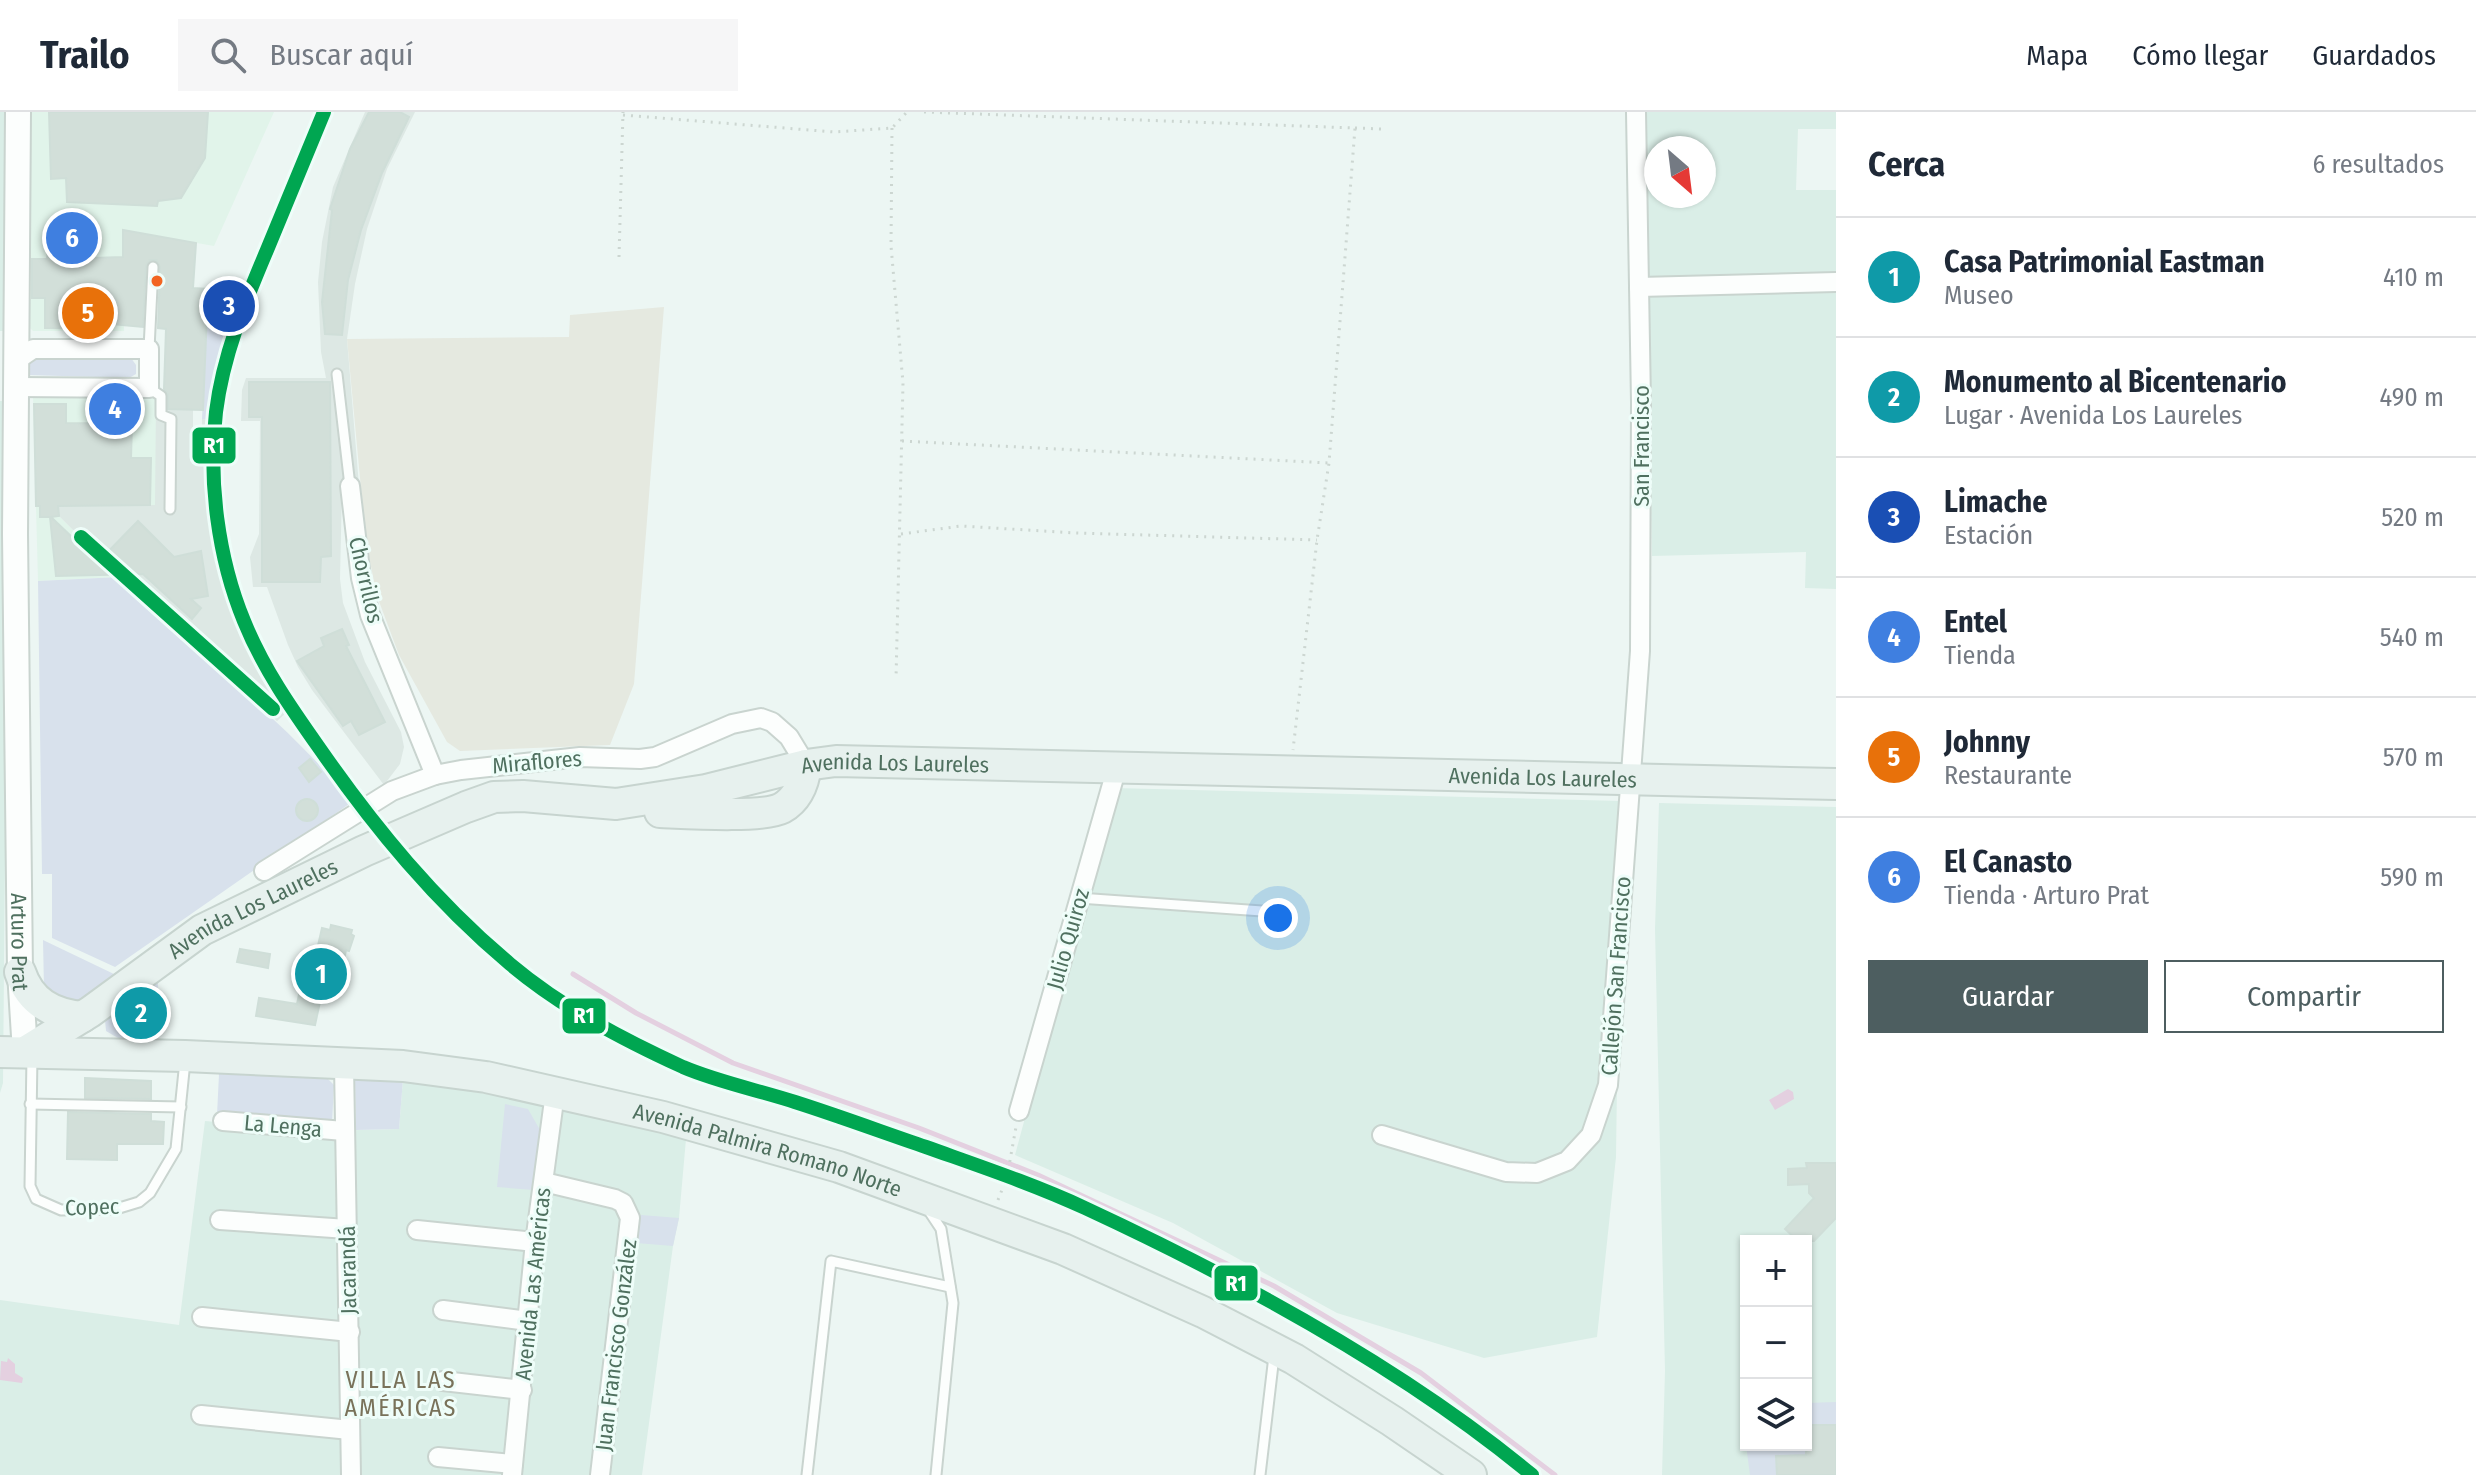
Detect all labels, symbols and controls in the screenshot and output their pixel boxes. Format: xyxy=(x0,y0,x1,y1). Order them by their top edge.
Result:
search box xyxy=(178,19,738,91)
text: Trailo xyxy=(40,32,130,78)
icon: search xyxy=(206,33,250,77)
text: Buscar aquí xyxy=(270,37,413,73)
text: Mapa xyxy=(2026,39,2088,72)
text: Cómo llegar xyxy=(2132,39,2268,72)
text: Guardados xyxy=(2312,39,2436,72)
north arrow xyxy=(1644,136,1716,208)
text: Cerca xyxy=(1868,144,1945,185)
text: 6 resultados xyxy=(2312,149,2444,180)
pin: 6 xyxy=(46,208,98,268)
text: Casa Patrimonial Eastman xyxy=(1944,244,2265,280)
text: 1 xyxy=(1889,262,1900,293)
text: 410 m xyxy=(2383,262,2444,293)
unlabelled marker xyxy=(149,273,165,289)
pin: 3 xyxy=(203,276,255,336)
text: Museo xyxy=(1944,280,2014,311)
pin: 5 xyxy=(62,283,114,343)
text: Monumento al Bicentenario xyxy=(1944,364,2287,400)
pin: 4 xyxy=(89,379,141,439)
text: 2 xyxy=(1888,382,1900,413)
text: 490 m xyxy=(2380,382,2444,413)
street label: San Francisco xyxy=(1628,385,1655,507)
text: Lugar · Avenida Los Laureles xyxy=(1944,400,2242,431)
line badge: R1 xyxy=(191,426,237,465)
text: R1 xyxy=(203,432,225,459)
text: Limache xyxy=(1944,484,2048,520)
text: 3 xyxy=(1888,502,1900,533)
text: 520 m xyxy=(2381,502,2444,533)
text: Estación xyxy=(1944,520,2033,551)
street label: Chorrillos xyxy=(343,534,389,626)
text: Entel xyxy=(1944,604,2007,640)
text: 4 xyxy=(1887,622,1901,653)
text: 540 m xyxy=(2380,622,2444,653)
text: Tienda xyxy=(1944,640,2016,671)
text: Johnny xyxy=(1944,724,2030,760)
text: 5 xyxy=(1888,742,1900,773)
text: 570 m xyxy=(2383,742,2444,773)
street label: Miraflores xyxy=(491,745,583,779)
street label: Avenida Los Laureles xyxy=(799,747,989,779)
text: Restaurante xyxy=(1944,760,2072,791)
street label: Avenida Los Laureles xyxy=(1448,762,1637,793)
text: El Canasto xyxy=(1944,844,2072,880)
street label: Avenida Los Laureles xyxy=(162,853,342,964)
text: 6 xyxy=(1887,862,1901,893)
text: 590 m xyxy=(2380,862,2444,893)
street label: Callejón San Francisco xyxy=(1596,876,1636,1076)
text: Tienda · Arturo Prat xyxy=(1944,880,2149,911)
street label: Julio Quiroz xyxy=(1041,885,1095,993)
street label: Arturo Prat xyxy=(6,893,35,992)
your location xyxy=(1258,898,1298,938)
pin: 1 xyxy=(295,944,347,1004)
button: Guardar xyxy=(1868,960,2148,1033)
button: Compartir xyxy=(2164,960,2444,1033)
pin: 2 xyxy=(115,983,167,1043)
line badge: R1 xyxy=(561,997,607,1035)
text: R1 xyxy=(573,1002,595,1029)
street label: Avenida Palmira Romano Norte xyxy=(631,1097,906,1202)
street label: La Lenga xyxy=(243,1109,323,1143)
street label: Avenida Las Américas xyxy=(509,1186,557,1382)
street label: Copec xyxy=(64,1193,120,1221)
street label: Jacarandá xyxy=(334,1225,362,1315)
map controls xyxy=(1740,1235,1812,1451)
button: + xyxy=(1740,1235,1812,1307)
street label: Juan Francisco González xyxy=(590,1237,642,1452)
line badge: R1 xyxy=(1213,1264,1259,1302)
text: R1 xyxy=(1225,1270,1247,1297)
button: − xyxy=(1740,1307,1812,1379)
district label: VILLA LAS AMÉRICAS xyxy=(344,1366,458,1422)
button: layers xyxy=(1740,1379,1812,1451)

